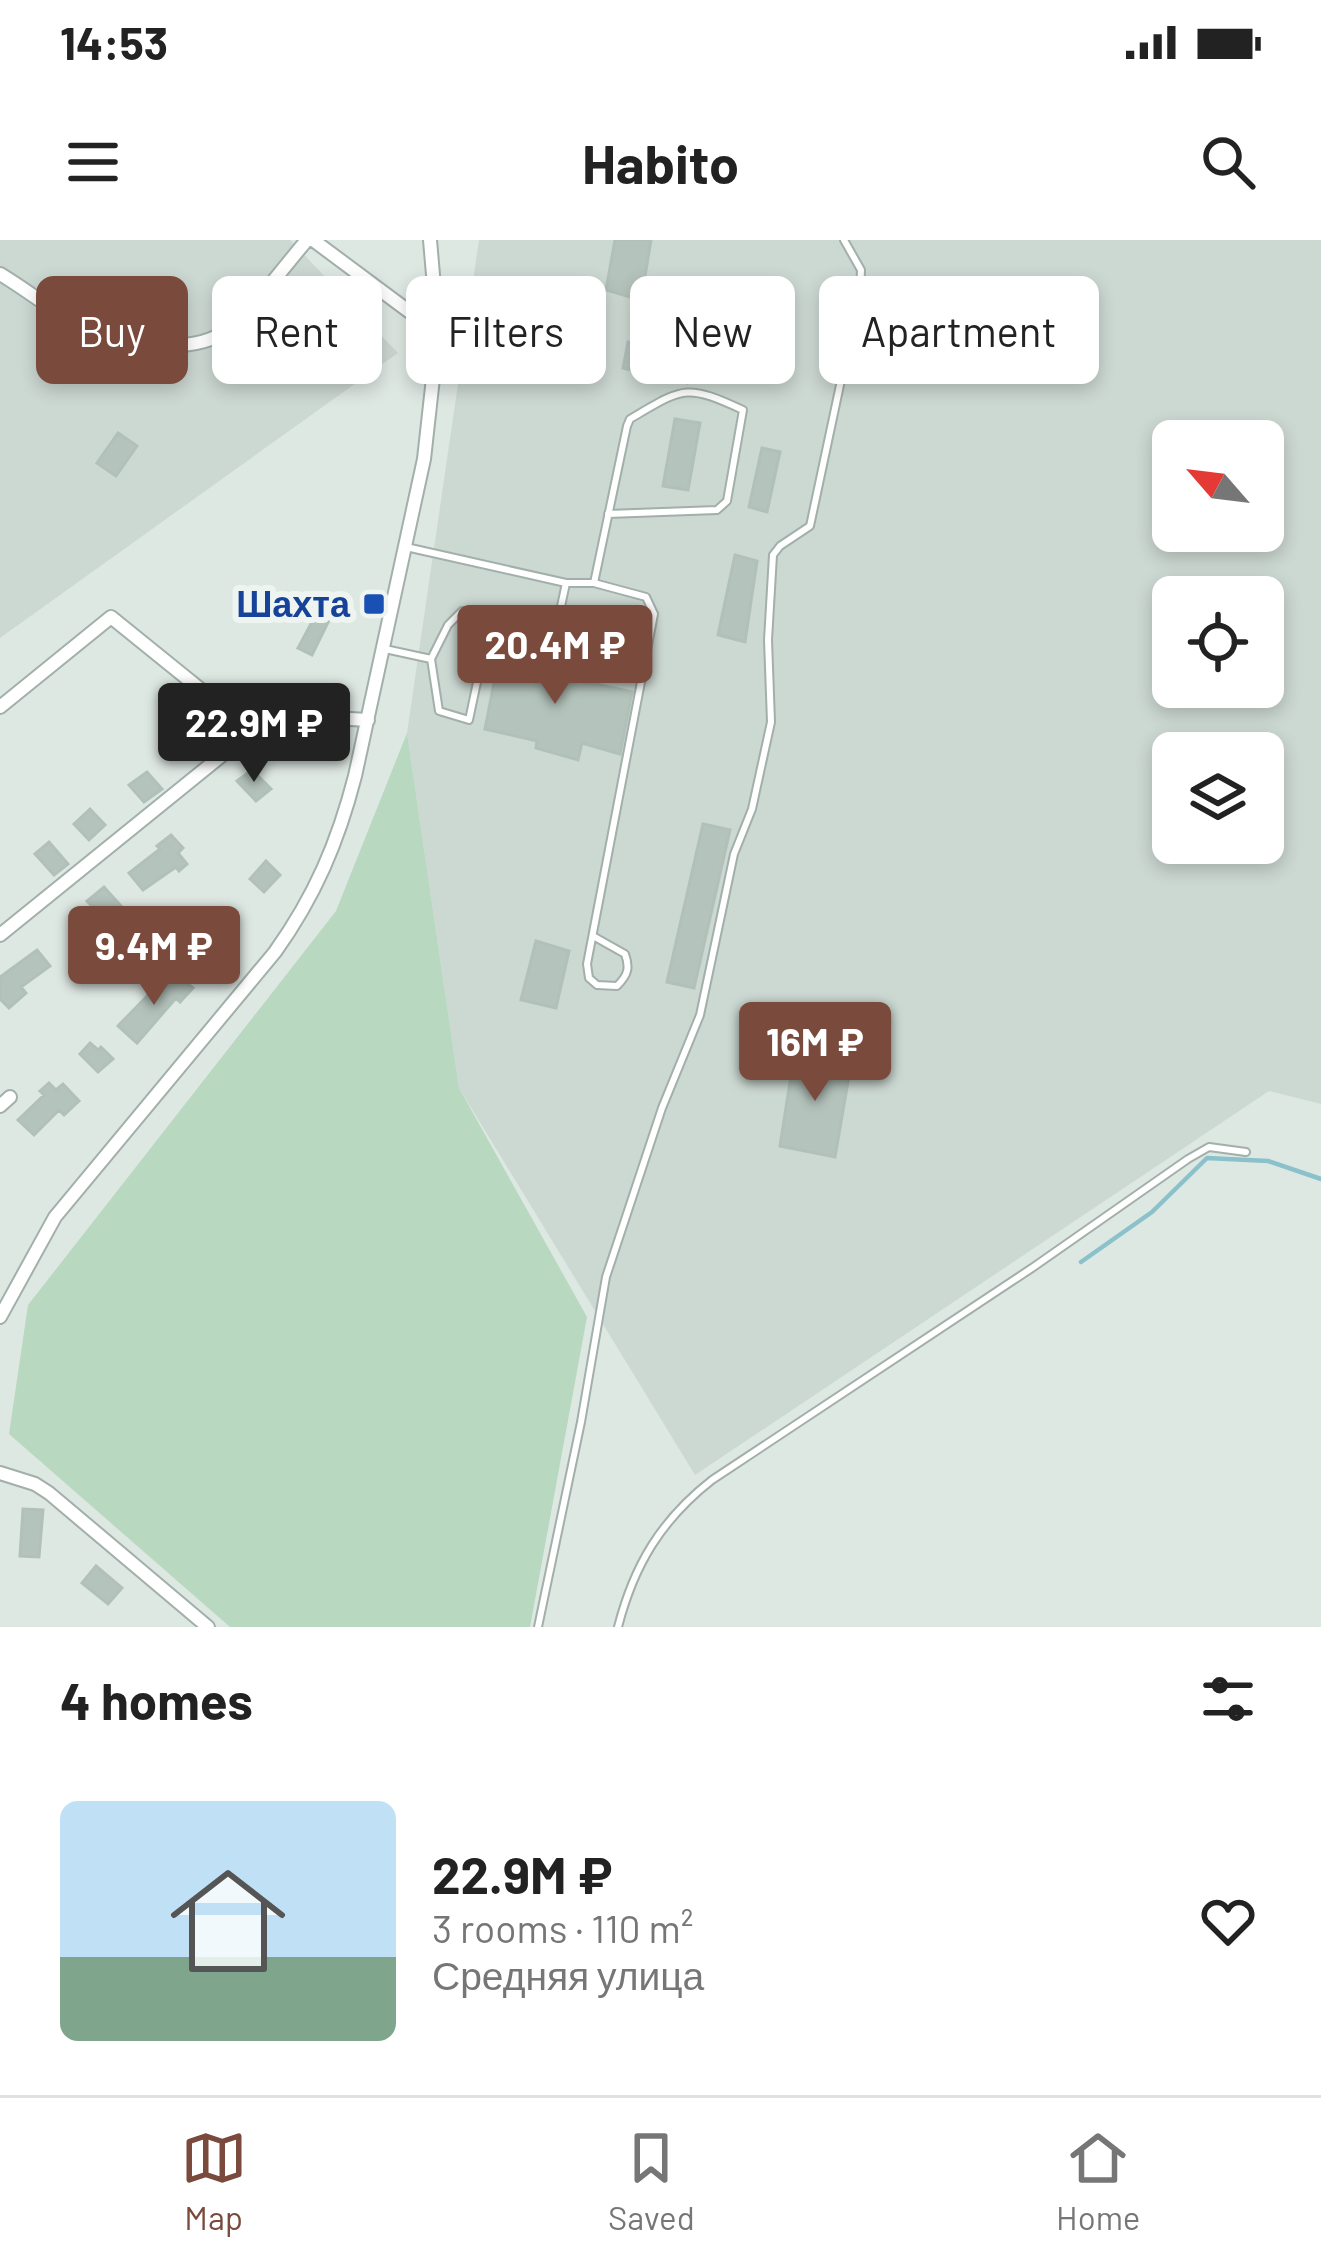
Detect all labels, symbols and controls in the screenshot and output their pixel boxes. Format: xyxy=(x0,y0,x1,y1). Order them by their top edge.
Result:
text: 14:53 xyxy=(60,15,168,69)
icon: menu xyxy=(60,129,126,195)
icon: search xyxy=(1195,129,1261,195)
text: Habito xyxy=(582,130,739,195)
chip: Buy xyxy=(36,276,188,384)
chip: Rent xyxy=(212,276,382,384)
chip: Filters xyxy=(406,276,606,384)
chip: New xyxy=(630,276,795,384)
chip: Apartment xyxy=(819,276,1099,384)
north arrow xyxy=(1152,420,1284,552)
map controls xyxy=(1152,420,1284,864)
button: locate xyxy=(1152,576,1284,708)
place label: Шахта xyxy=(236,581,351,624)
marker: Шахта xyxy=(361,591,387,617)
pin: 20.4M ₽ xyxy=(444,605,666,707)
text: 20.4M ₽ xyxy=(484,620,626,667)
pin: 22.9M ₽ xyxy=(143,683,365,785)
text: 22.9M ₽ xyxy=(185,698,323,745)
button: layers xyxy=(1152,732,1284,864)
pin: 9.4M ₽ xyxy=(56,906,252,1008)
text: 9.4M ₽ xyxy=(95,921,213,968)
pin: 16M ₽ xyxy=(731,1002,899,1104)
text: 16M ₽ xyxy=(766,1017,864,1064)
icon: filters xyxy=(1195,1666,1261,1732)
text: 4 homes xyxy=(60,1669,253,1730)
text: 22.9M ₽ xyxy=(432,1843,612,1904)
icon: home xyxy=(156,1849,300,1993)
icon: heart xyxy=(1195,1888,1261,1954)
text: 3 rooms · 110 m² xyxy=(432,1904,693,1951)
text: Средняя улица xyxy=(432,1951,704,1998)
tab: Map xyxy=(181,2125,247,2237)
tab: Saved xyxy=(608,2125,695,2237)
tab: Home xyxy=(1056,2125,1140,2237)

